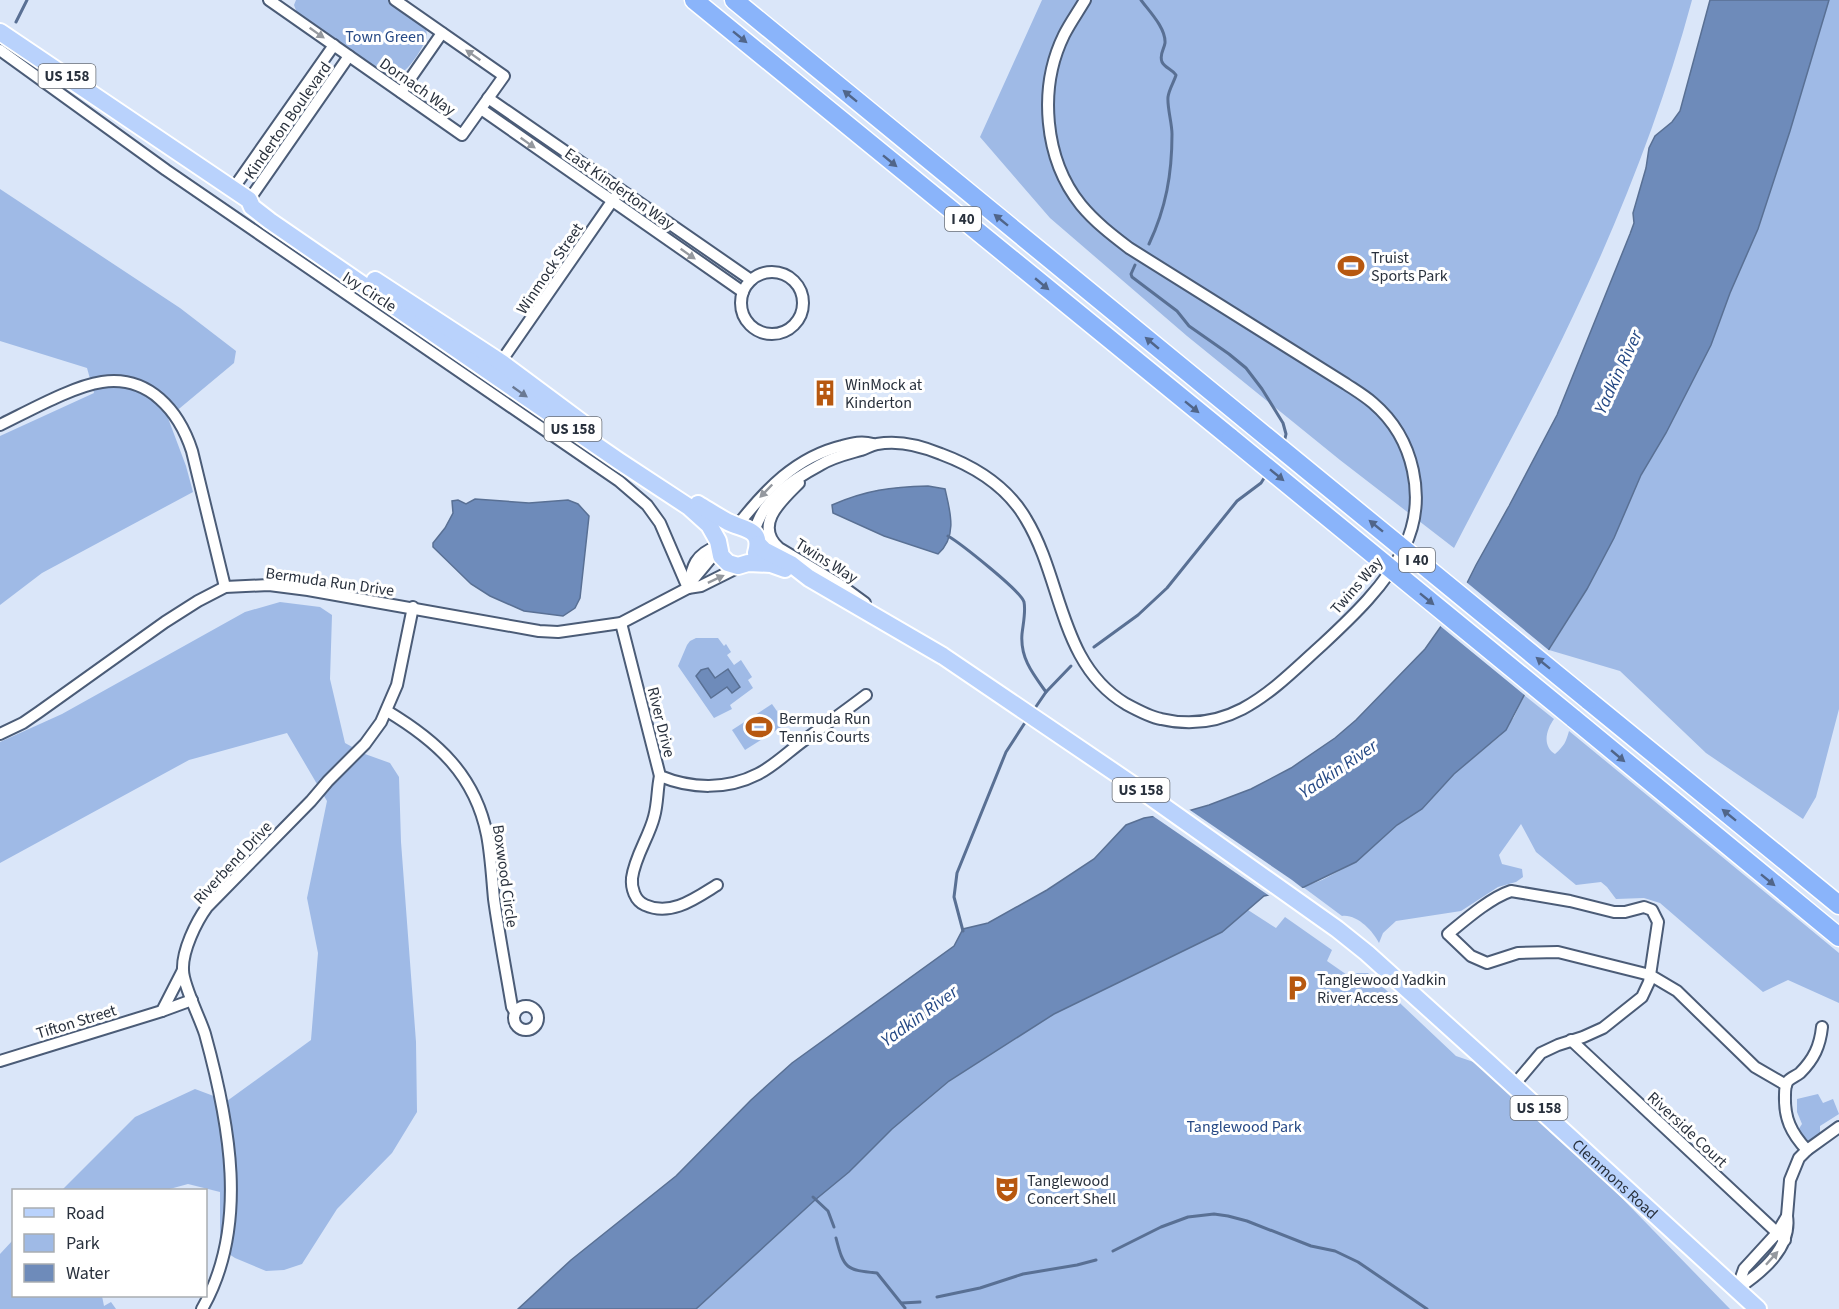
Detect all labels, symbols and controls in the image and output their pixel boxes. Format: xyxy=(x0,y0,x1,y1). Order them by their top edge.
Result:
park label: Town Green xyxy=(345,26,425,48)
one-way arrow xyxy=(308,27,324,39)
one-way arrow xyxy=(732,30,747,43)
one-way arrow xyxy=(465,50,481,61)
street label: Dornach Way xyxy=(375,53,460,121)
street label: Kinderton Boulevard xyxy=(239,58,337,184)
road number: US 158 xyxy=(38,64,96,88)
one-way arrow xyxy=(843,90,858,102)
one-way arrow xyxy=(520,137,536,149)
street label: East Kinderton Way xyxy=(560,143,679,235)
one-way arrow xyxy=(883,154,898,166)
road number: I 40 xyxy=(945,207,981,231)
one-way arrow xyxy=(993,213,1009,226)
street label: Winmock Street xyxy=(511,218,589,319)
place label: Truist Sports Park xyxy=(1371,247,1448,287)
one-way arrow xyxy=(680,248,696,260)
sports icon: Truist Sports Park xyxy=(1336,251,1366,281)
street label: Ivy Circle xyxy=(338,266,401,317)
one-way arrow xyxy=(1034,277,1050,290)
water label: Yadkin River xyxy=(1588,325,1649,418)
one-way arrow xyxy=(1145,337,1160,350)
place label: WinMock at Kinderton xyxy=(845,374,923,414)
building icon: WinMock at Kinderton xyxy=(810,378,840,408)
one-way arrow xyxy=(512,387,528,398)
one-way arrow xyxy=(1185,401,1200,413)
road number: US 158 xyxy=(544,417,602,441)
one-way arrow xyxy=(1269,468,1284,481)
one-way arrow xyxy=(759,483,773,498)
one-way arrow xyxy=(1368,520,1383,533)
street label: Twins Way xyxy=(791,533,862,589)
road number: I 40 xyxy=(1399,548,1435,572)
street label: Twins Way xyxy=(1325,552,1388,619)
street label: Bermuda Run Drive xyxy=(264,562,396,602)
one-way arrow xyxy=(708,574,725,583)
one-way arrow xyxy=(1419,593,1435,606)
one-way arrow xyxy=(1536,657,1551,670)
street label: River Drive xyxy=(642,685,680,760)
place label: Bermuda Run Tennis Courts xyxy=(779,708,871,748)
sports icon: Bermuda Run Tennis Courts xyxy=(744,712,774,742)
water label: Yadkin River xyxy=(1294,733,1383,805)
one-way arrow xyxy=(1610,749,1626,762)
road number: US 158 xyxy=(1112,778,1170,802)
one-way arrow xyxy=(1721,808,1737,821)
street label: Riverbend Drive xyxy=(188,816,277,909)
street label: Boxwood Circle xyxy=(487,823,523,929)
one-way arrow xyxy=(1760,873,1776,886)
place label: Tanglewood Yadkin River Access xyxy=(1317,969,1446,1009)
parking icon: Tanglewood Yadkin River Access xyxy=(1282,973,1312,1003)
water label: Yadkin River xyxy=(876,979,964,1053)
street label: Tifton Street xyxy=(34,999,120,1045)
street label: Riverside Court xyxy=(1643,1087,1733,1173)
road number: US 158 xyxy=(1510,1096,1568,1120)
park label: Tanglewood Park xyxy=(1186,1116,1302,1138)
street label: Clemmons Road xyxy=(1567,1134,1662,1224)
place label: Tanglewood Concert Shell xyxy=(1027,1170,1116,1210)
theatre icon: Tanglewood Concert Shell xyxy=(992,1174,1022,1204)
legend xyxy=(12,1189,207,1297)
text: Road xyxy=(66,1201,105,1226)
text: Park xyxy=(66,1231,100,1256)
one-way arrow xyxy=(1765,1251,1778,1266)
text: Water xyxy=(66,1261,110,1286)

